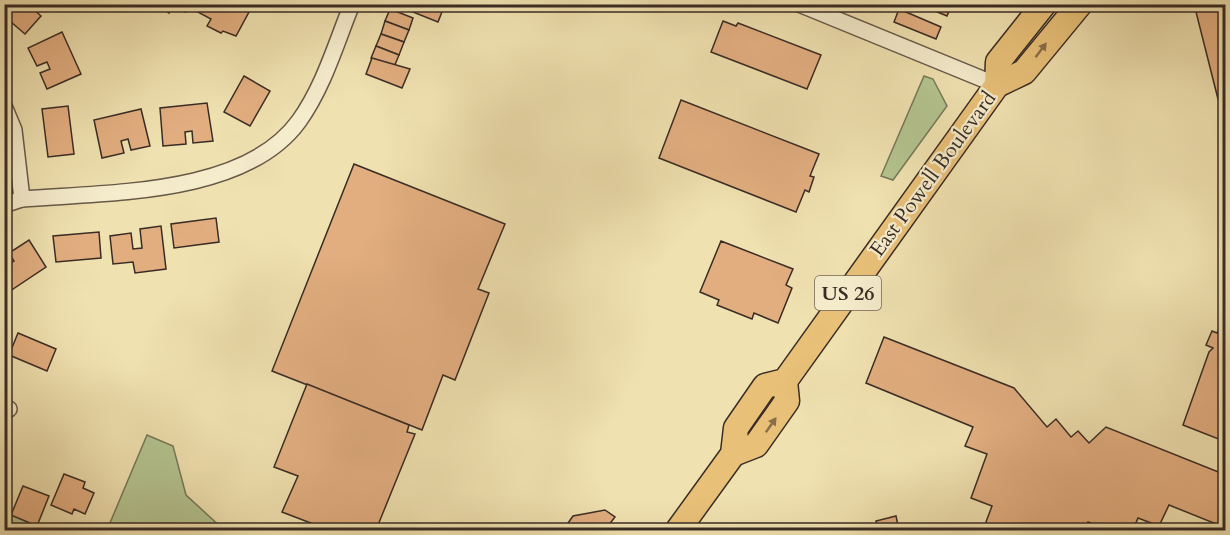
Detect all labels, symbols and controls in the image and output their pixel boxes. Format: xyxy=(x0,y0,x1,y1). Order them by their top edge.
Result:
one-way arrow xyxy=(1035,42,1047,57)
street label: East Powell Boulevard xyxy=(863,85,1003,263)
road number: US 26 xyxy=(815,276,881,310)
one-way arrow xyxy=(765,417,777,433)

